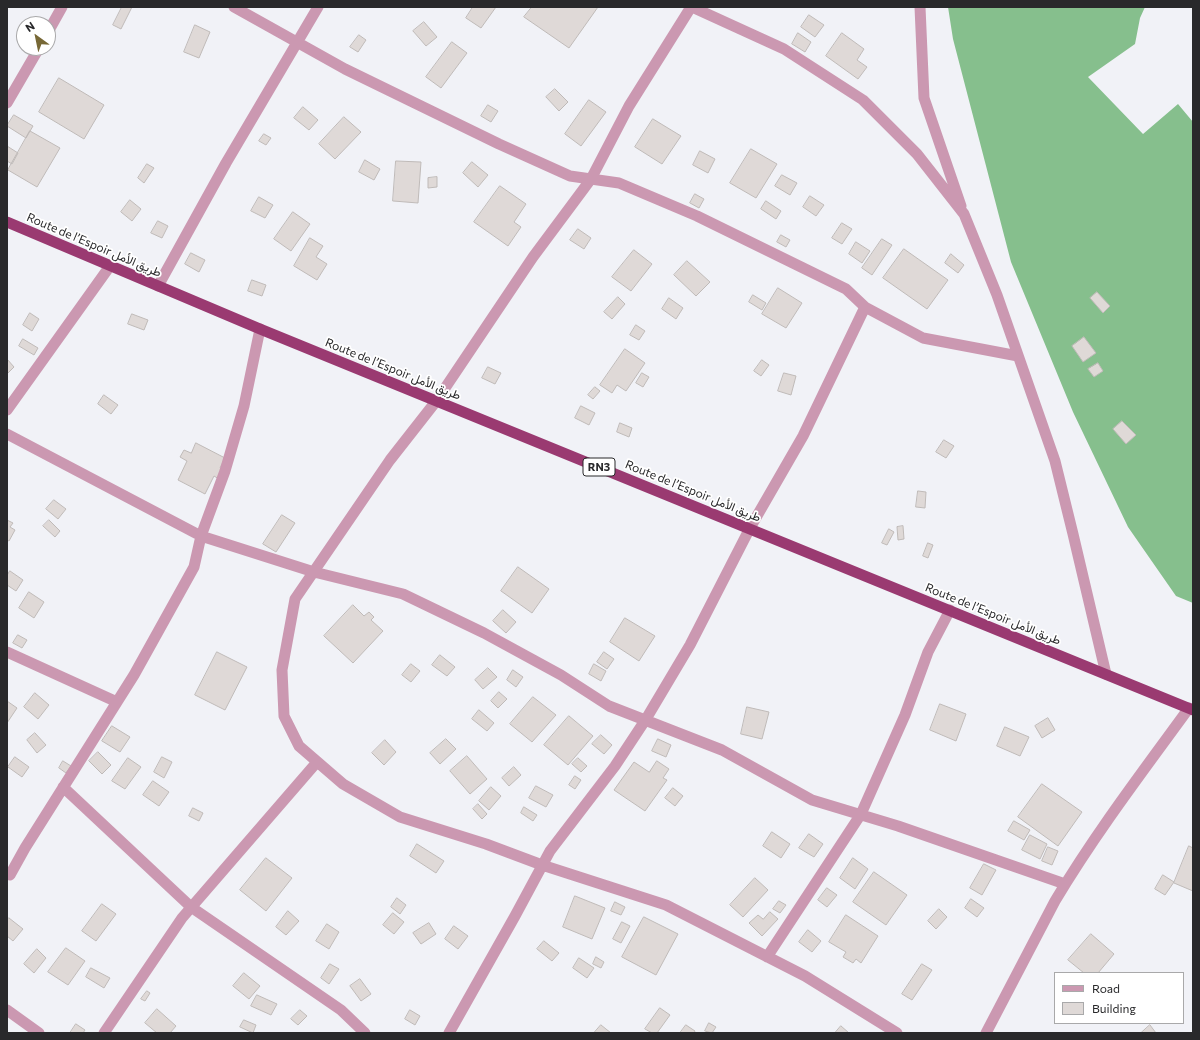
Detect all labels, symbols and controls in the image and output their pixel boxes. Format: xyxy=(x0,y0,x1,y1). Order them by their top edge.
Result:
north arrow xyxy=(16,16,56,56)
text: N xyxy=(23,19,37,34)
street label: Route de l’Espoir طريق الأمل xyxy=(24,210,164,280)
street label: Route de l’Espoir طريق الأمل xyxy=(323,335,463,403)
street label: Route de l’Espoir طريق الأمل xyxy=(623,457,763,525)
road number: RN3 xyxy=(583,458,615,476)
street label: Route de l’Espoir طريق الأمل xyxy=(923,580,1063,648)
legend xyxy=(1054,972,1184,1024)
text: Road xyxy=(1092,981,1120,995)
text: Building xyxy=(1092,1001,1136,1015)

